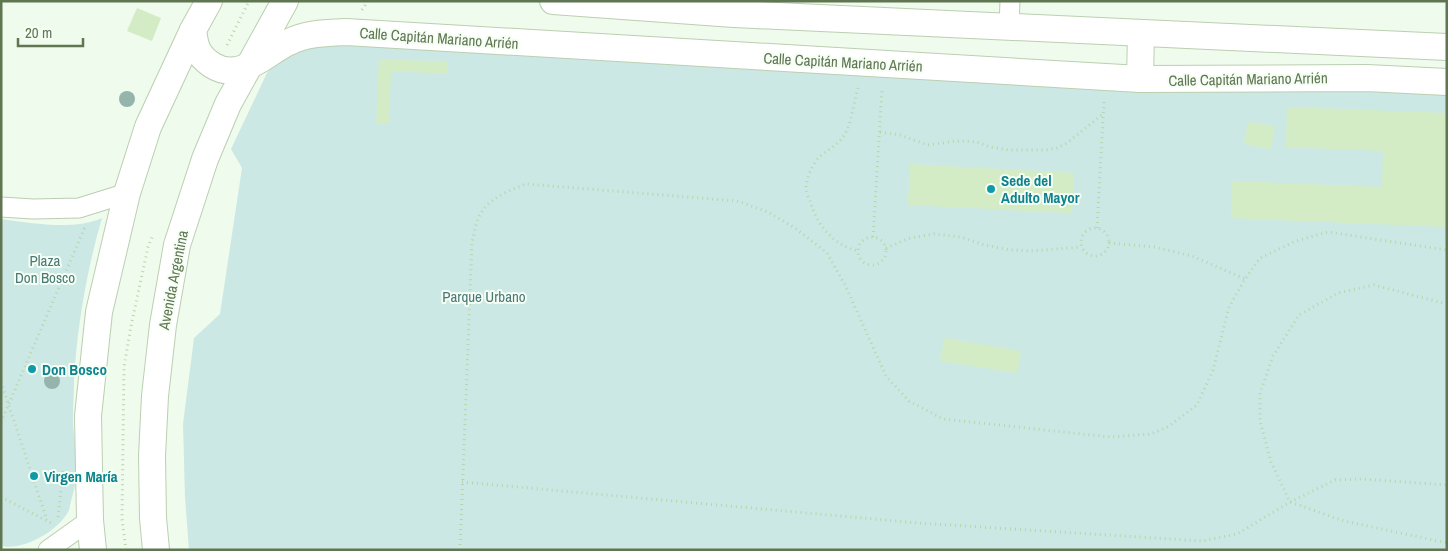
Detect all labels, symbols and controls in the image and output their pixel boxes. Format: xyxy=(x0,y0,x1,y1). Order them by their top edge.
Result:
scale bar xyxy=(18,15,82,47)
text: 20 m xyxy=(25,22,52,43)
street label: Calle Capitán Mariano Arrién xyxy=(359,22,519,54)
street label: Calle Capitán Mariano Arrién xyxy=(763,47,923,77)
street label: Calle Capitán Mariano Arrién xyxy=(1168,67,1328,91)
place label: Sede del Adulto Mayor xyxy=(1001,170,1080,208)
marker: Sede del Adulto Mayor xyxy=(985,183,997,195)
street label: Avenida Argentina xyxy=(153,228,193,333)
park label: Plaza Don Bosco xyxy=(15,250,75,288)
park label: Parque Urbano xyxy=(442,286,526,307)
place label: Don Bosco xyxy=(42,359,107,380)
marker: Don Bosco xyxy=(26,363,38,375)
place label: Virgen María xyxy=(44,466,118,487)
marker: Virgen María xyxy=(28,470,40,482)

